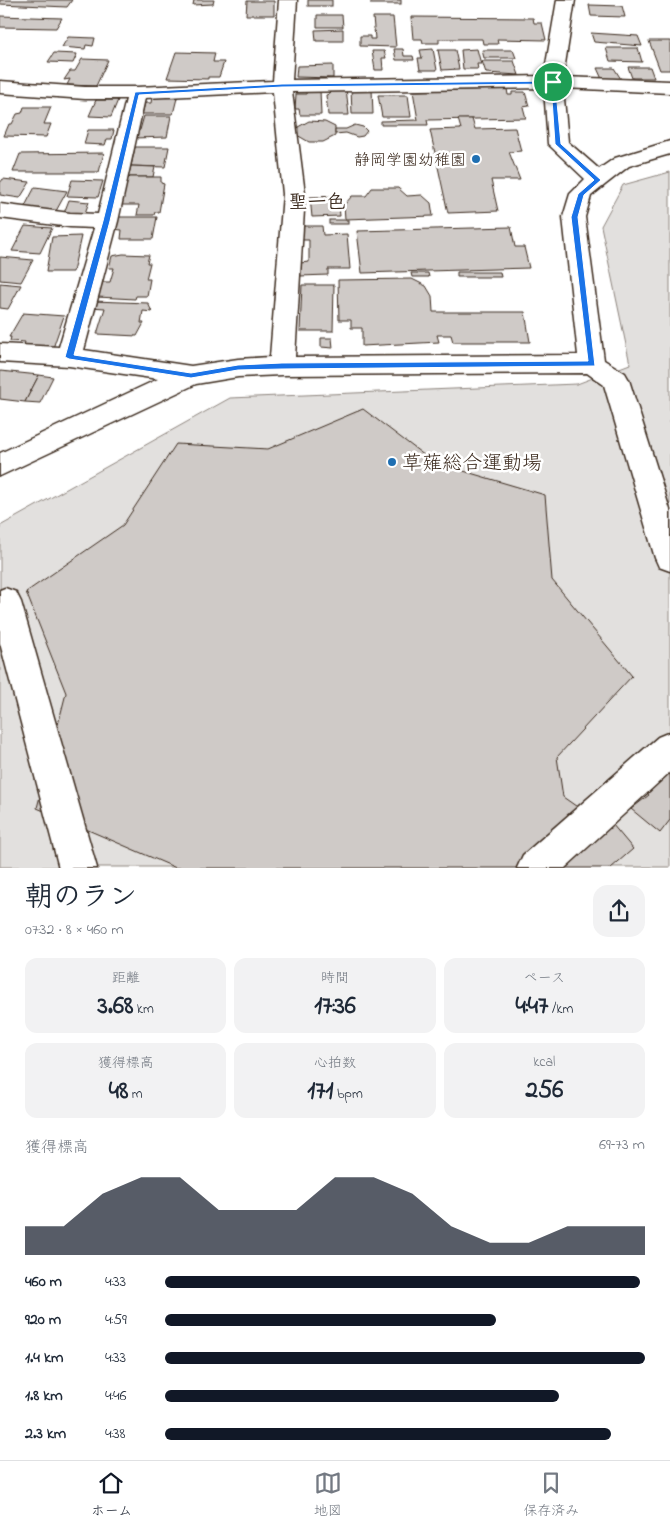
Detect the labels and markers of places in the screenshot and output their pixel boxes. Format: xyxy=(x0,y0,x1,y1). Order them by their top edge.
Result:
pin xyxy=(532,61,574,103)
place label: 静岡学園幼稚園 xyxy=(354,149,466,173)
marker: 静岡学園幼稚園 xyxy=(470,153,482,165)
place label: 草薙総合運動場 xyxy=(402,450,542,479)
marker: 草薙総合運動場 xyxy=(386,456,398,468)

